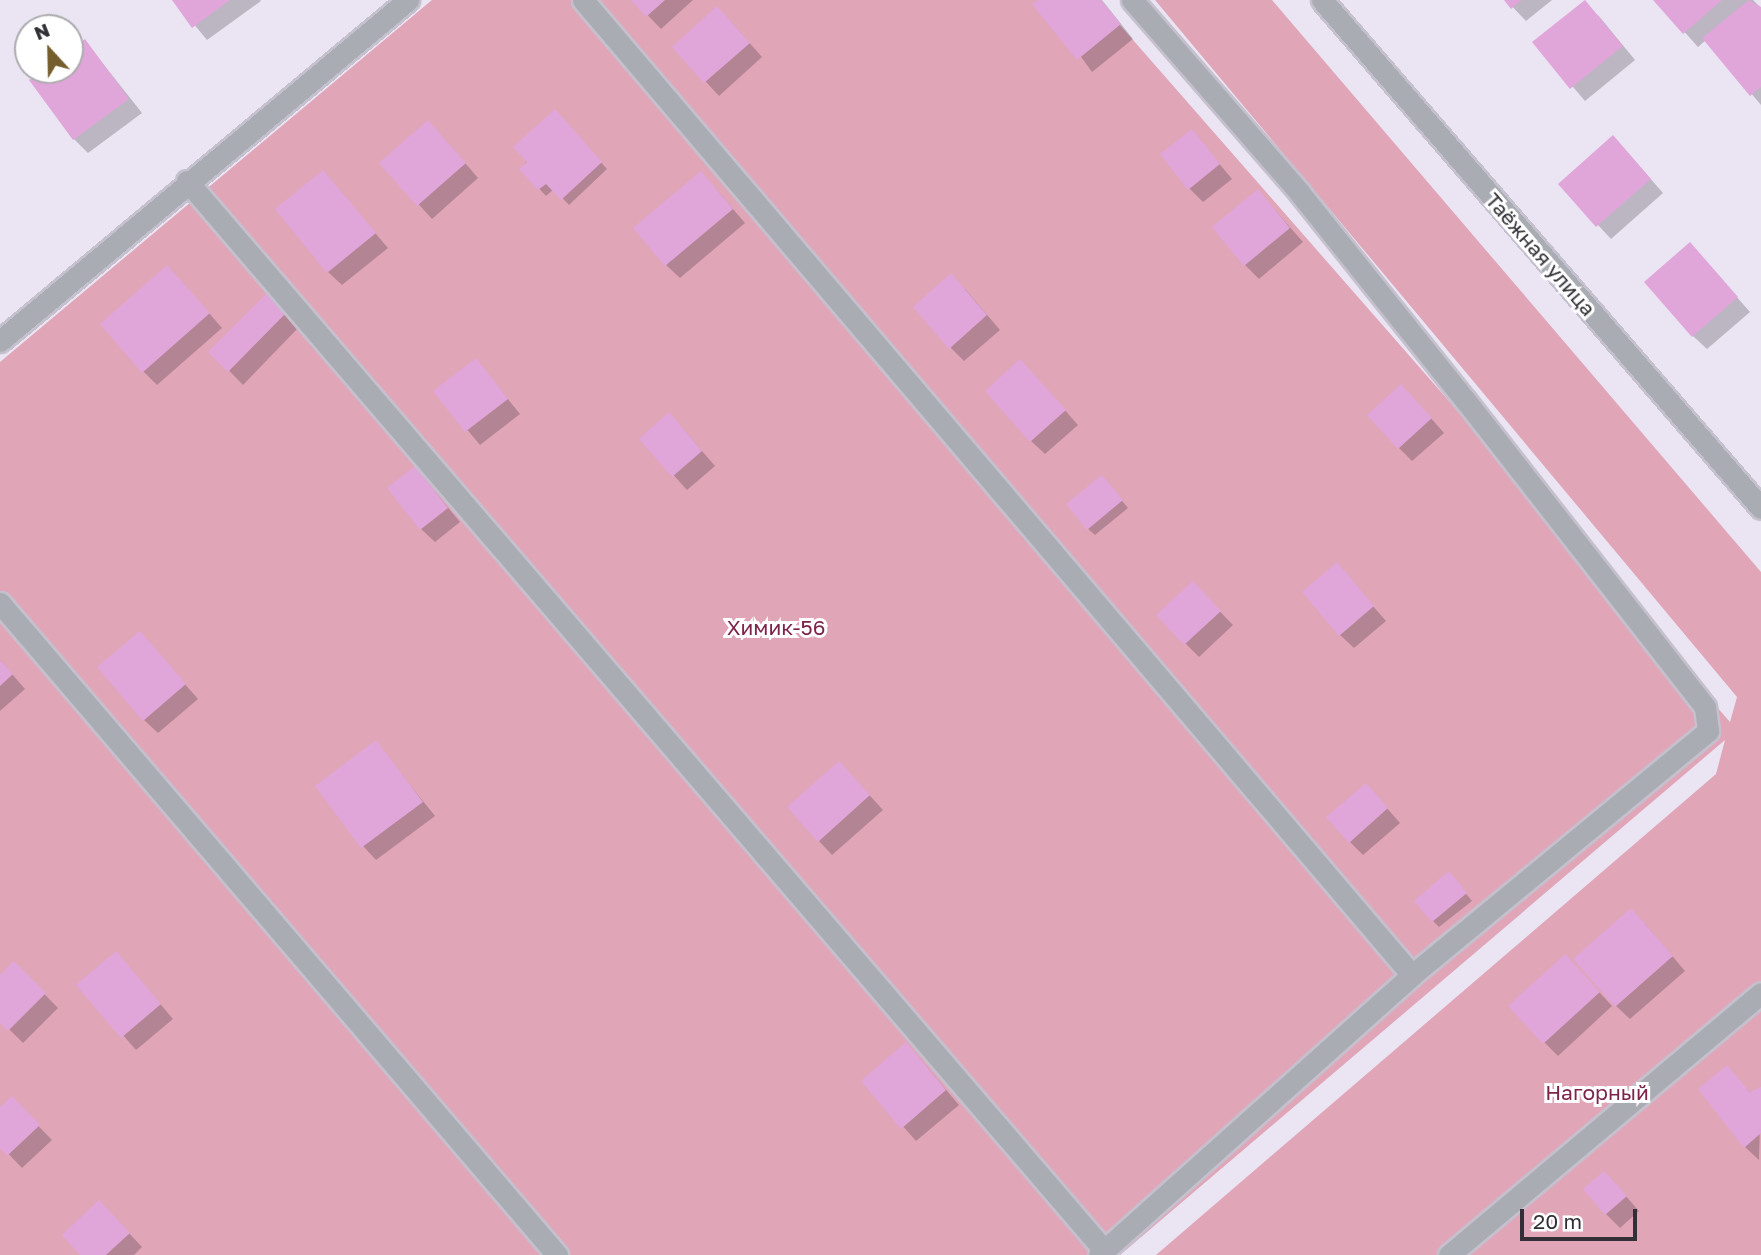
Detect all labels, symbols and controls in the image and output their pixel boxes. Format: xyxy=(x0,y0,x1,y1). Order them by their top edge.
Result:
north arrow xyxy=(14,14,84,84)
text: N xyxy=(31,18,53,44)
street label: Таёжная улица xyxy=(1481,187,1601,321)
park label: Химик-56 xyxy=(727,614,825,640)
park label: Нагорный xyxy=(1545,1079,1649,1105)
scale bar xyxy=(1523,1196,1640,1240)
text: 20 m xyxy=(1533,1208,1582,1234)

